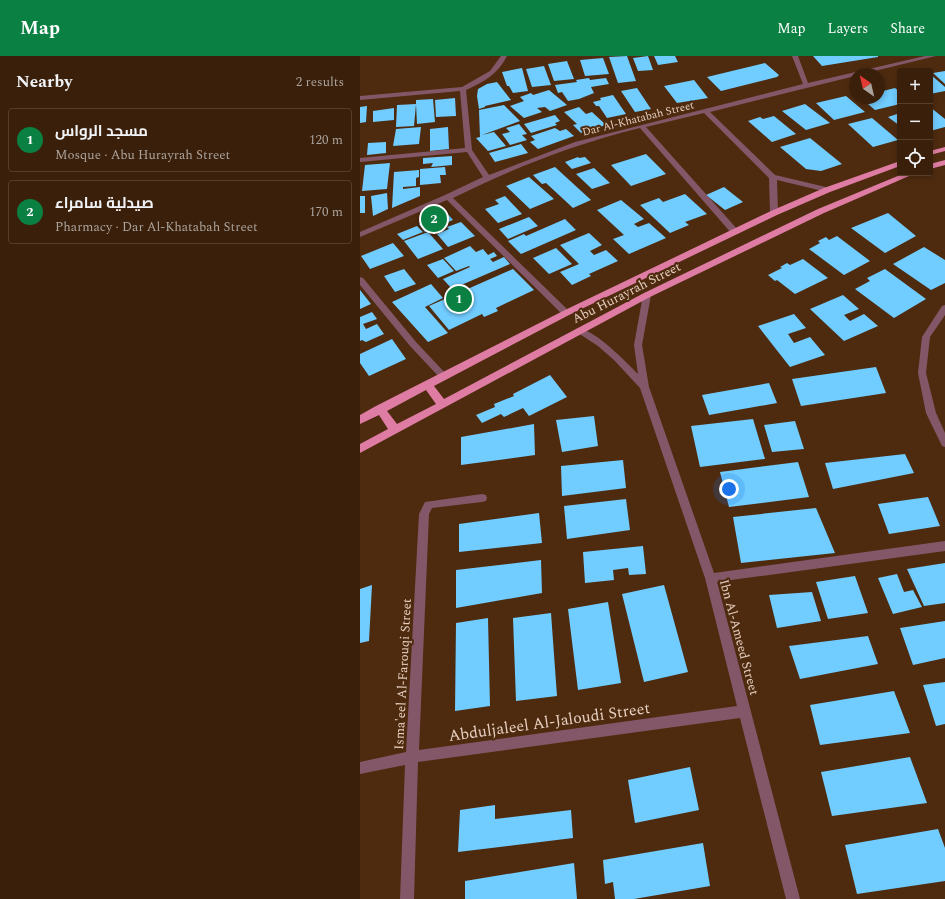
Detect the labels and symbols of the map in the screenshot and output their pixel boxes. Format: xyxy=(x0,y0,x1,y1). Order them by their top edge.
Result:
north arrow xyxy=(849,68,885,104)
street label: Dar Al-Khatabah Street xyxy=(580,96,696,141)
pin: 2 xyxy=(421,204,447,234)
street label: Abu Hurayrah Street xyxy=(569,257,685,329)
pin: 1 xyxy=(446,284,472,314)
your location xyxy=(719,479,739,499)
street label: Ibn Al-Ameed Street xyxy=(714,577,764,698)
street label: Isma'eel Al-Farouqi Street xyxy=(389,597,417,750)
street label: Abduljaleel Al-Jaloudi Street xyxy=(447,696,652,748)

